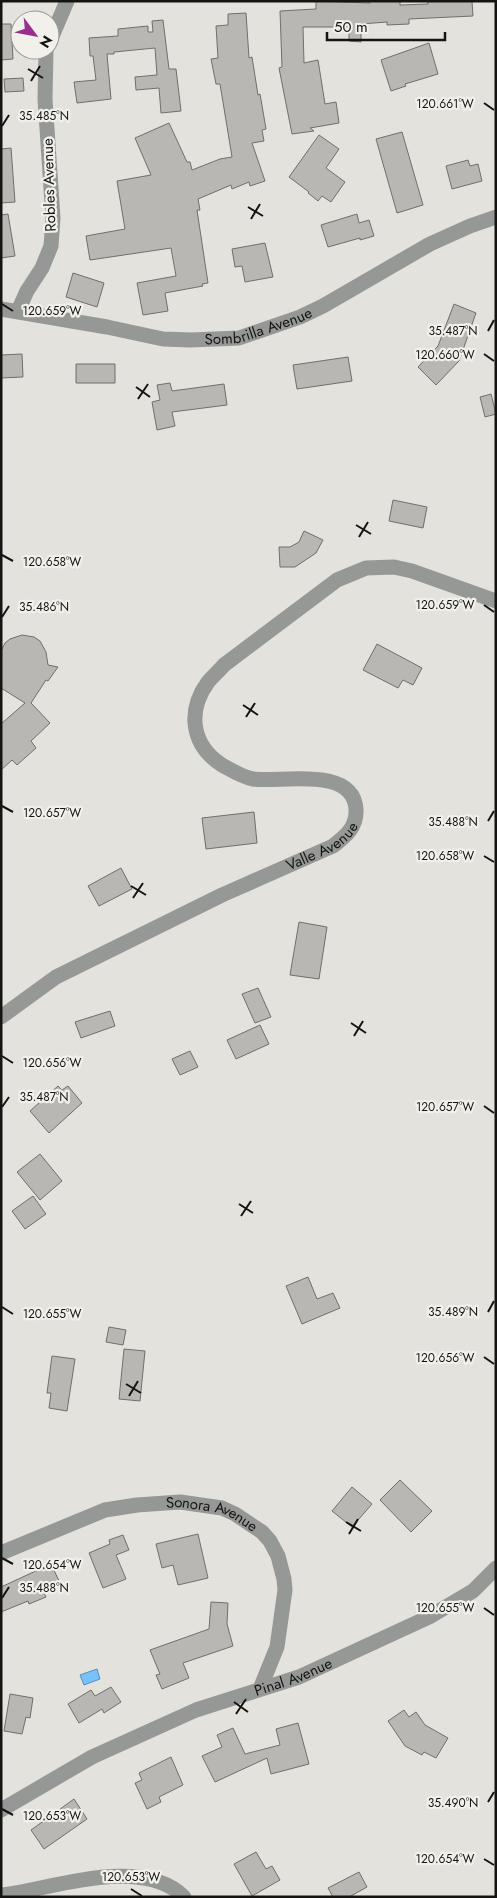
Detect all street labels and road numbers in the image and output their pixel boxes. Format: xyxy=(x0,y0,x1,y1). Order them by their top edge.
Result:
street label: Robles Avenue xyxy=(36,138,62,232)
street label: Sombrilla Avenue xyxy=(204,302,316,350)
street label: Valle Avenue xyxy=(283,818,364,876)
street label: Sonora Avenue xyxy=(165,1491,262,1537)
street label: Pinal Avenue xyxy=(251,1652,336,1702)

